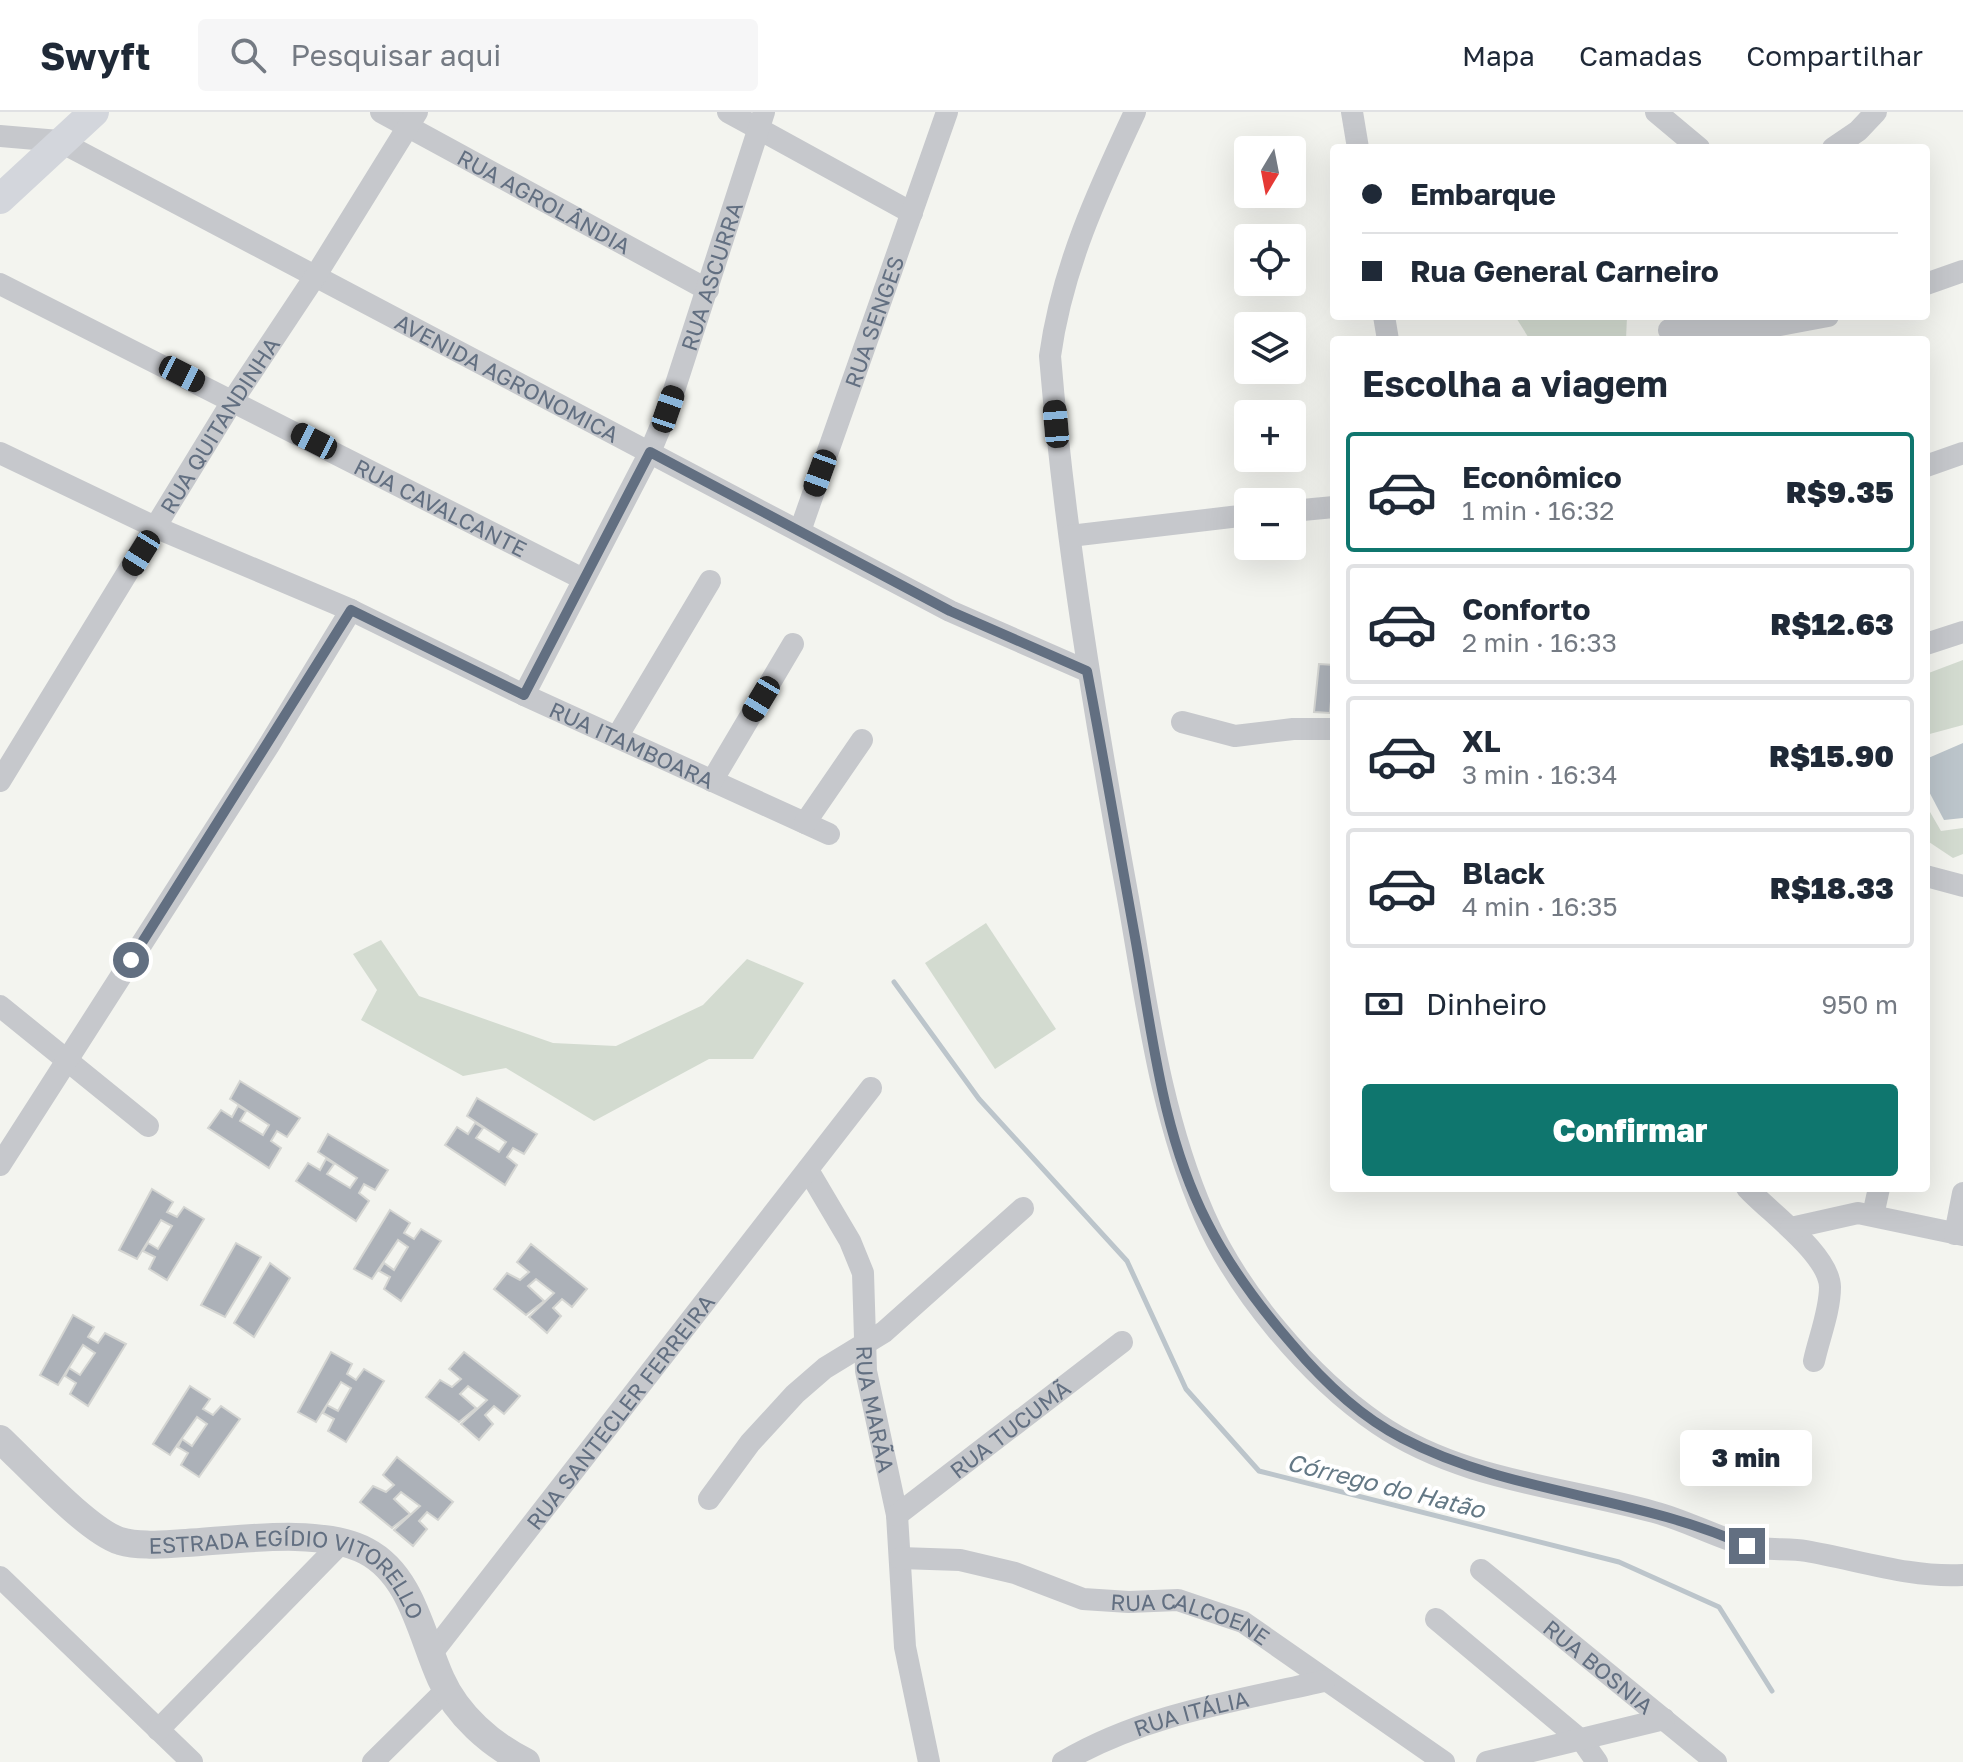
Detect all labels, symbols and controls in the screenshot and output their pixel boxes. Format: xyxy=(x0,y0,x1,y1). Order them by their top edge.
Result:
search box xyxy=(198,19,758,91)
text: Swyft xyxy=(40,33,150,78)
icon: search xyxy=(226,33,270,77)
text: Pesquisar aqui xyxy=(290,37,501,73)
text: Mapa xyxy=(1462,39,1535,72)
text: Camadas xyxy=(1579,39,1702,72)
text: Compartilhar xyxy=(1746,39,1923,72)
north arrow xyxy=(1234,136,1306,208)
map controls xyxy=(1234,136,1306,560)
street label: RUA AGROLÂNDIA xyxy=(453,143,636,259)
text: Embarque xyxy=(1410,176,1556,212)
street label: RUA ASCURRA xyxy=(674,198,748,354)
button: locate xyxy=(1234,224,1306,296)
street label: RUA SENGES xyxy=(838,252,909,391)
text: Rua General Carneiro xyxy=(1410,253,1719,289)
street label: AVENIDA AGRONOMICA xyxy=(391,307,624,448)
button: layers xyxy=(1234,312,1306,384)
street label: RUA QUITANDINHA xyxy=(153,331,285,518)
car xyxy=(155,352,209,396)
text: Escolha a viagem xyxy=(1362,362,1668,405)
car xyxy=(649,382,687,436)
car xyxy=(1042,399,1070,449)
button: + xyxy=(1234,400,1306,472)
car xyxy=(287,419,341,463)
car xyxy=(801,446,839,500)
street label: RUA CAVALCANTE xyxy=(350,452,532,562)
icon: car xyxy=(1366,456,1438,528)
text: Econômico xyxy=(1462,459,1622,495)
text: R$9.35 xyxy=(1786,474,1894,510)
button: − xyxy=(1234,488,1306,560)
text: 1 min · 16:32 xyxy=(1462,495,1614,526)
car xyxy=(118,526,164,580)
icon: car xyxy=(1366,588,1438,660)
text: Conforto xyxy=(1462,591,1591,627)
text: R$12.63 xyxy=(1770,606,1894,642)
text: 2 min · 16:33 xyxy=(1462,627,1617,658)
car xyxy=(738,672,784,726)
street label: RUA ITAMBOARA xyxy=(545,695,719,793)
icon: car xyxy=(1366,720,1438,792)
text: XL xyxy=(1462,723,1501,759)
text: R$15.90 xyxy=(1769,738,1894,774)
text: 3 min · 16:34 xyxy=(1462,759,1618,790)
icon: car xyxy=(1366,852,1438,924)
text: Black xyxy=(1462,855,1545,891)
text: R$18.33 xyxy=(1770,870,1894,906)
text: 4 min · 16:35 xyxy=(1462,891,1618,922)
route start xyxy=(113,942,149,978)
icon: cash xyxy=(1362,982,1406,1026)
text: Dinheiro xyxy=(1426,986,1547,1022)
text: 950 m xyxy=(1822,989,1898,1020)
button: Confirmar xyxy=(1362,1084,1898,1176)
street label: RUA SANTECLER FERREIRA xyxy=(520,1288,720,1534)
street label: RUA MARÃA xyxy=(852,1345,901,1475)
street label: RUA TUCUMÃ xyxy=(944,1373,1075,1483)
callout: 3 min xyxy=(1681,1430,1813,1486)
text: 3 min xyxy=(1712,1442,1780,1473)
water label: Córrego do Hatão xyxy=(1284,1446,1489,1525)
street label: ESTRADA EGÍDIO VITORELLO xyxy=(148,1523,430,1623)
route end xyxy=(1729,1528,1765,1564)
street label: RUA CALCOENE xyxy=(1110,1586,1275,1650)
street label: RUA BOSNIA xyxy=(1538,1613,1659,1719)
street label: RUA ITÁLIA xyxy=(1130,1684,1251,1741)

